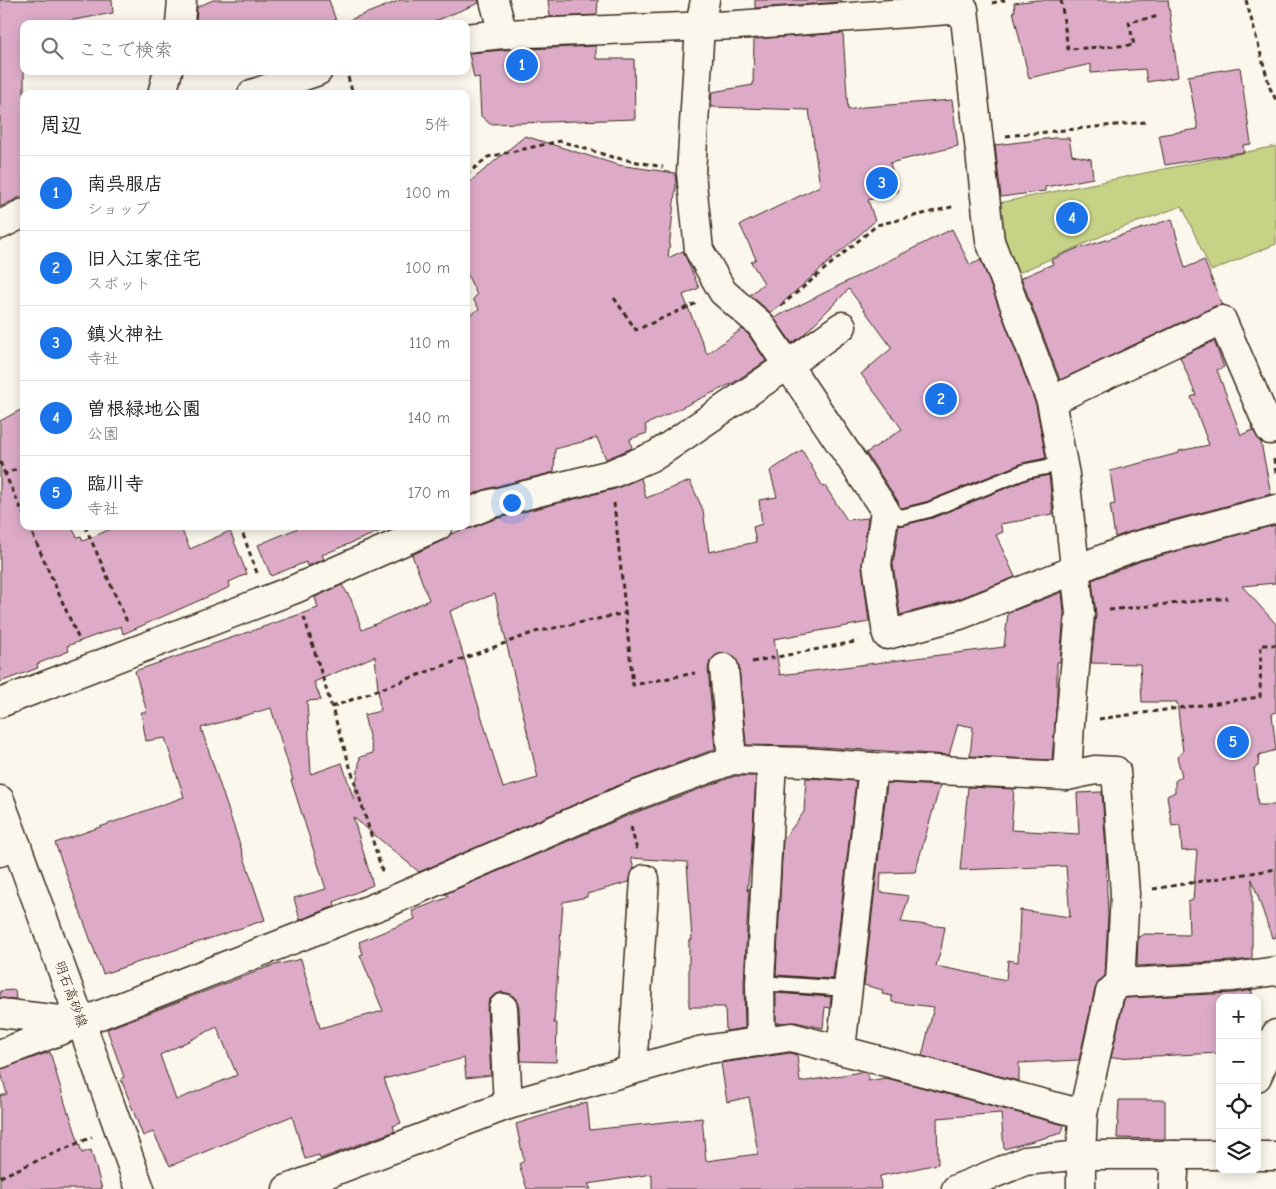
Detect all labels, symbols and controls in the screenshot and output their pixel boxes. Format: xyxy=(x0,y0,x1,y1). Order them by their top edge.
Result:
search box xyxy=(20,20,470,75)
icon: search xyxy=(38,34,66,62)
text: ここで検索 xyxy=(78,39,173,61)
pin: 1 xyxy=(506,46,538,84)
text: 周辺 xyxy=(40,113,82,137)
text: 5件 xyxy=(425,116,450,134)
pin: 3 xyxy=(866,164,898,202)
text: 南呉服店 xyxy=(87,173,163,195)
text: 1 xyxy=(53,184,59,202)
text: 100 m xyxy=(406,184,450,202)
pin: 4 xyxy=(1056,199,1088,237)
text: ショップ xyxy=(87,200,150,218)
text: 旧入江家住宅 xyxy=(87,248,201,270)
text: 2 xyxy=(52,259,60,277)
text: 100 m xyxy=(406,259,450,277)
text: スポット xyxy=(87,275,151,293)
text: 鎮火神社 xyxy=(87,323,163,345)
text: 3 xyxy=(52,334,60,352)
text: 110 m xyxy=(409,334,450,352)
text: 寺社 xyxy=(87,350,119,368)
pin: 2 xyxy=(925,380,957,418)
text: 曽根緑地公園 xyxy=(87,398,201,420)
text: 4 xyxy=(52,409,60,427)
text: 140 m xyxy=(408,409,450,427)
text: 公園 xyxy=(87,425,119,443)
text: 臨川寺 xyxy=(87,473,144,495)
text: 5 xyxy=(52,484,60,502)
text: 170 m xyxy=(408,484,450,502)
your location xyxy=(499,490,525,516)
text: 寺社 xyxy=(87,500,119,518)
pin: 5 xyxy=(1217,723,1249,761)
street label: 明石高砂線 xyxy=(51,958,91,1030)
map controls xyxy=(1216,994,1261,1174)
button: + xyxy=(1216,994,1261,1039)
button: − xyxy=(1216,1039,1261,1084)
button: locate xyxy=(1216,1084,1261,1129)
button: layers xyxy=(1216,1129,1261,1174)

